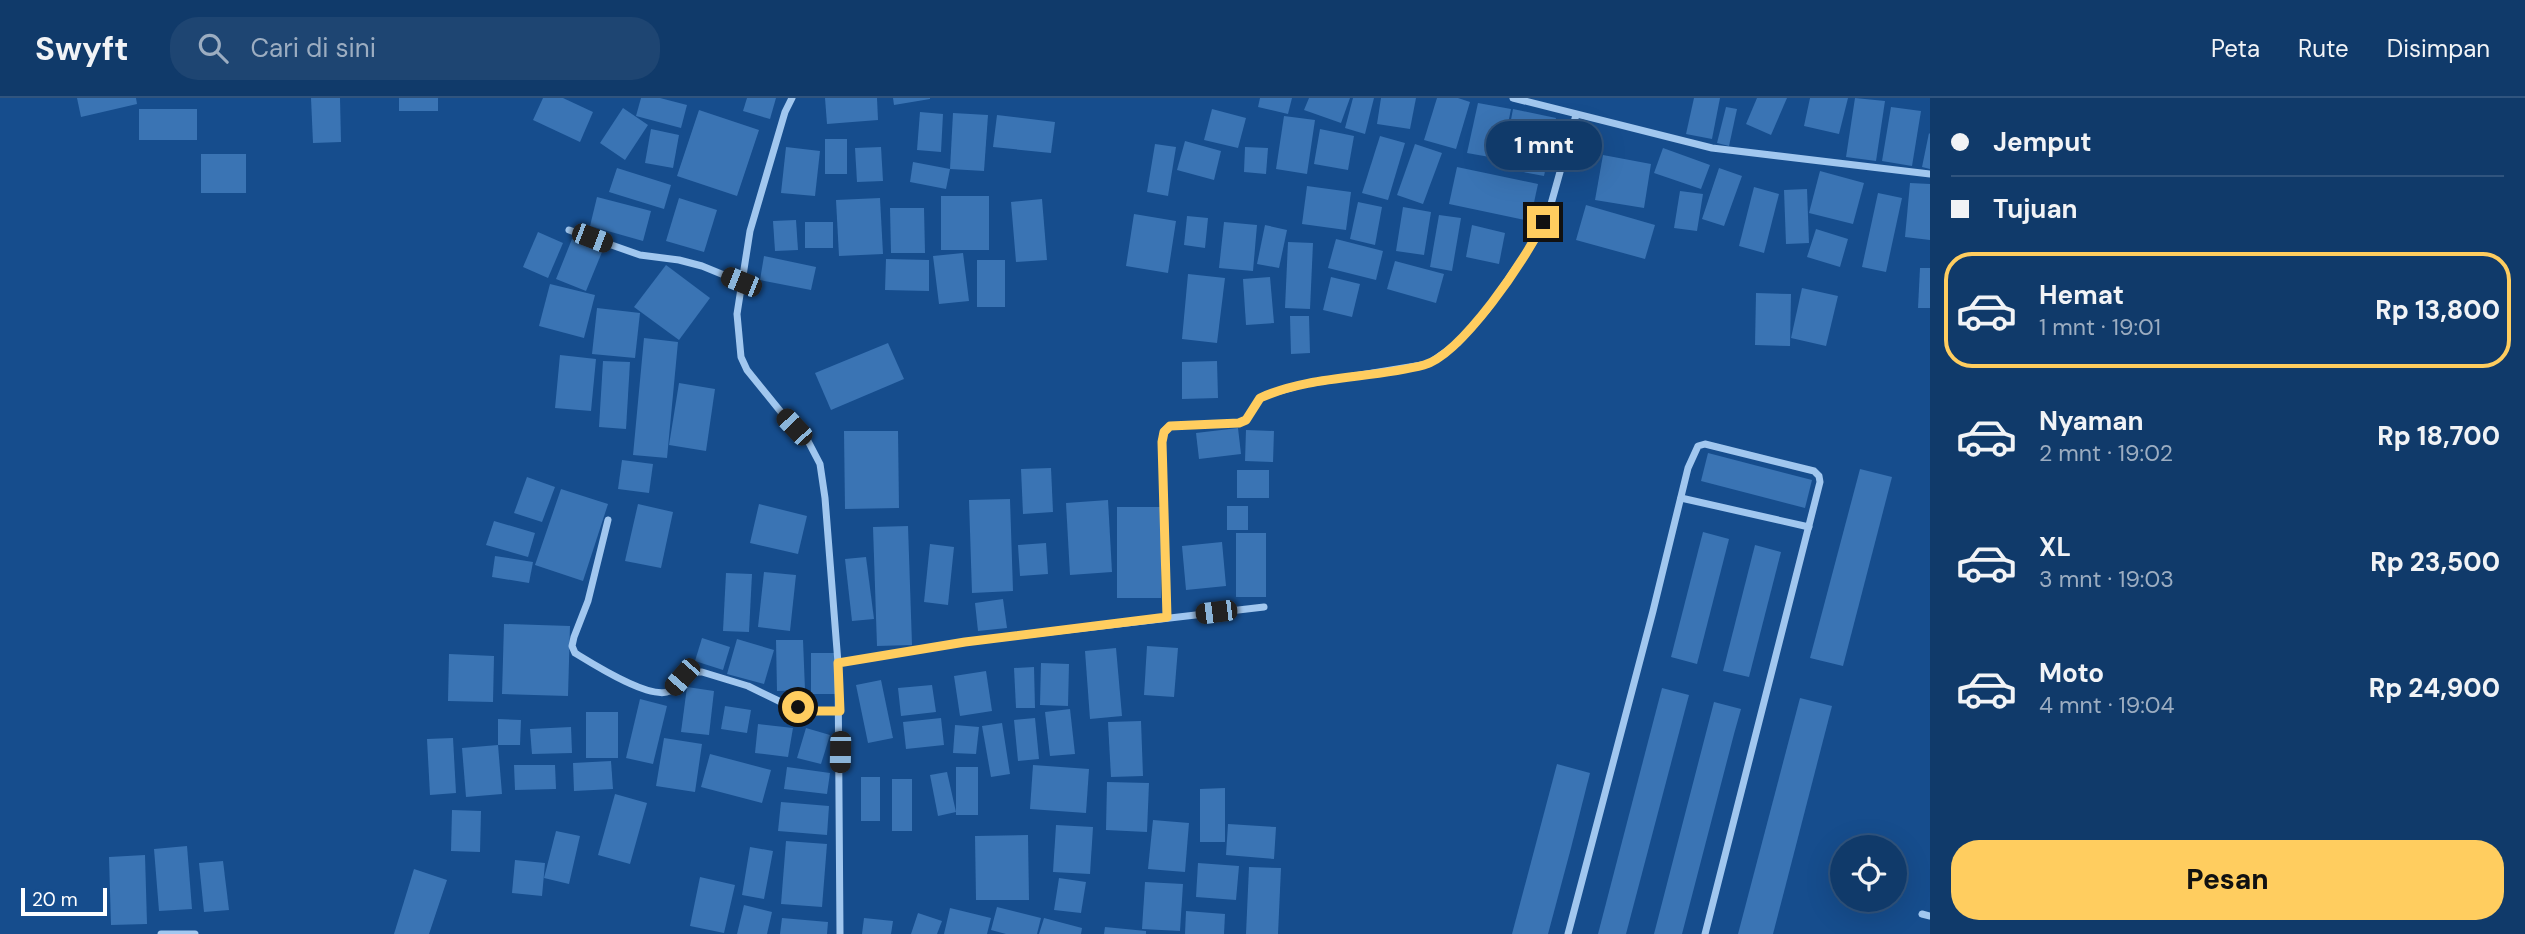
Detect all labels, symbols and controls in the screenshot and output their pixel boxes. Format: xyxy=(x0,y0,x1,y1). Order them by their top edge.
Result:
search box xyxy=(170,17,660,80)
text: Swyft xyxy=(35,27,128,70)
icon: search xyxy=(194,29,232,67)
text: Cari di sini xyxy=(250,31,376,65)
text: Peta xyxy=(2211,33,2260,64)
text: Rute xyxy=(2298,33,2349,64)
text: Disimpan xyxy=(2387,33,2490,64)
callout: 1 mnt xyxy=(1485,121,1601,170)
text: Jemput xyxy=(1993,125,2092,159)
text: 1 mnt xyxy=(1514,130,1574,160)
text: Tujuan xyxy=(1993,192,2078,226)
route end xyxy=(1527,206,1559,238)
car xyxy=(569,221,616,255)
car xyxy=(718,264,765,300)
text: Hemat xyxy=(2039,278,2124,312)
icon: car xyxy=(1955,279,2018,342)
text: Rp 13,800 xyxy=(2375,293,2500,327)
text: 1 mnt · 19:01 xyxy=(2039,312,2161,342)
car xyxy=(772,404,817,450)
text: Nyaman xyxy=(2039,404,2144,438)
icon: car xyxy=(1955,405,2018,468)
text: Rp 18,700 xyxy=(2377,419,2500,453)
text: 2 mnt · 19:02 xyxy=(2039,438,2173,468)
text: XL xyxy=(2039,530,2071,564)
icon: car xyxy=(1955,531,2018,594)
text: Rp 23,500 xyxy=(2370,545,2500,579)
text: 3 mnt · 19:03 xyxy=(2039,564,2174,594)
car xyxy=(1194,599,1239,625)
car xyxy=(661,654,704,700)
text: Moto xyxy=(2039,656,2104,690)
icon: car xyxy=(1955,657,2018,720)
text: Rp 24,900 xyxy=(2369,671,2500,705)
text: 4 mnt · 19:04 xyxy=(2039,690,2175,720)
route start xyxy=(782,691,814,723)
car xyxy=(830,731,851,773)
map controls xyxy=(1830,835,1907,912)
button: locate xyxy=(1830,835,1907,912)
button: Pesan xyxy=(1951,840,2504,920)
scale bar xyxy=(21,885,107,917)
text: 20 m xyxy=(32,887,78,912)

